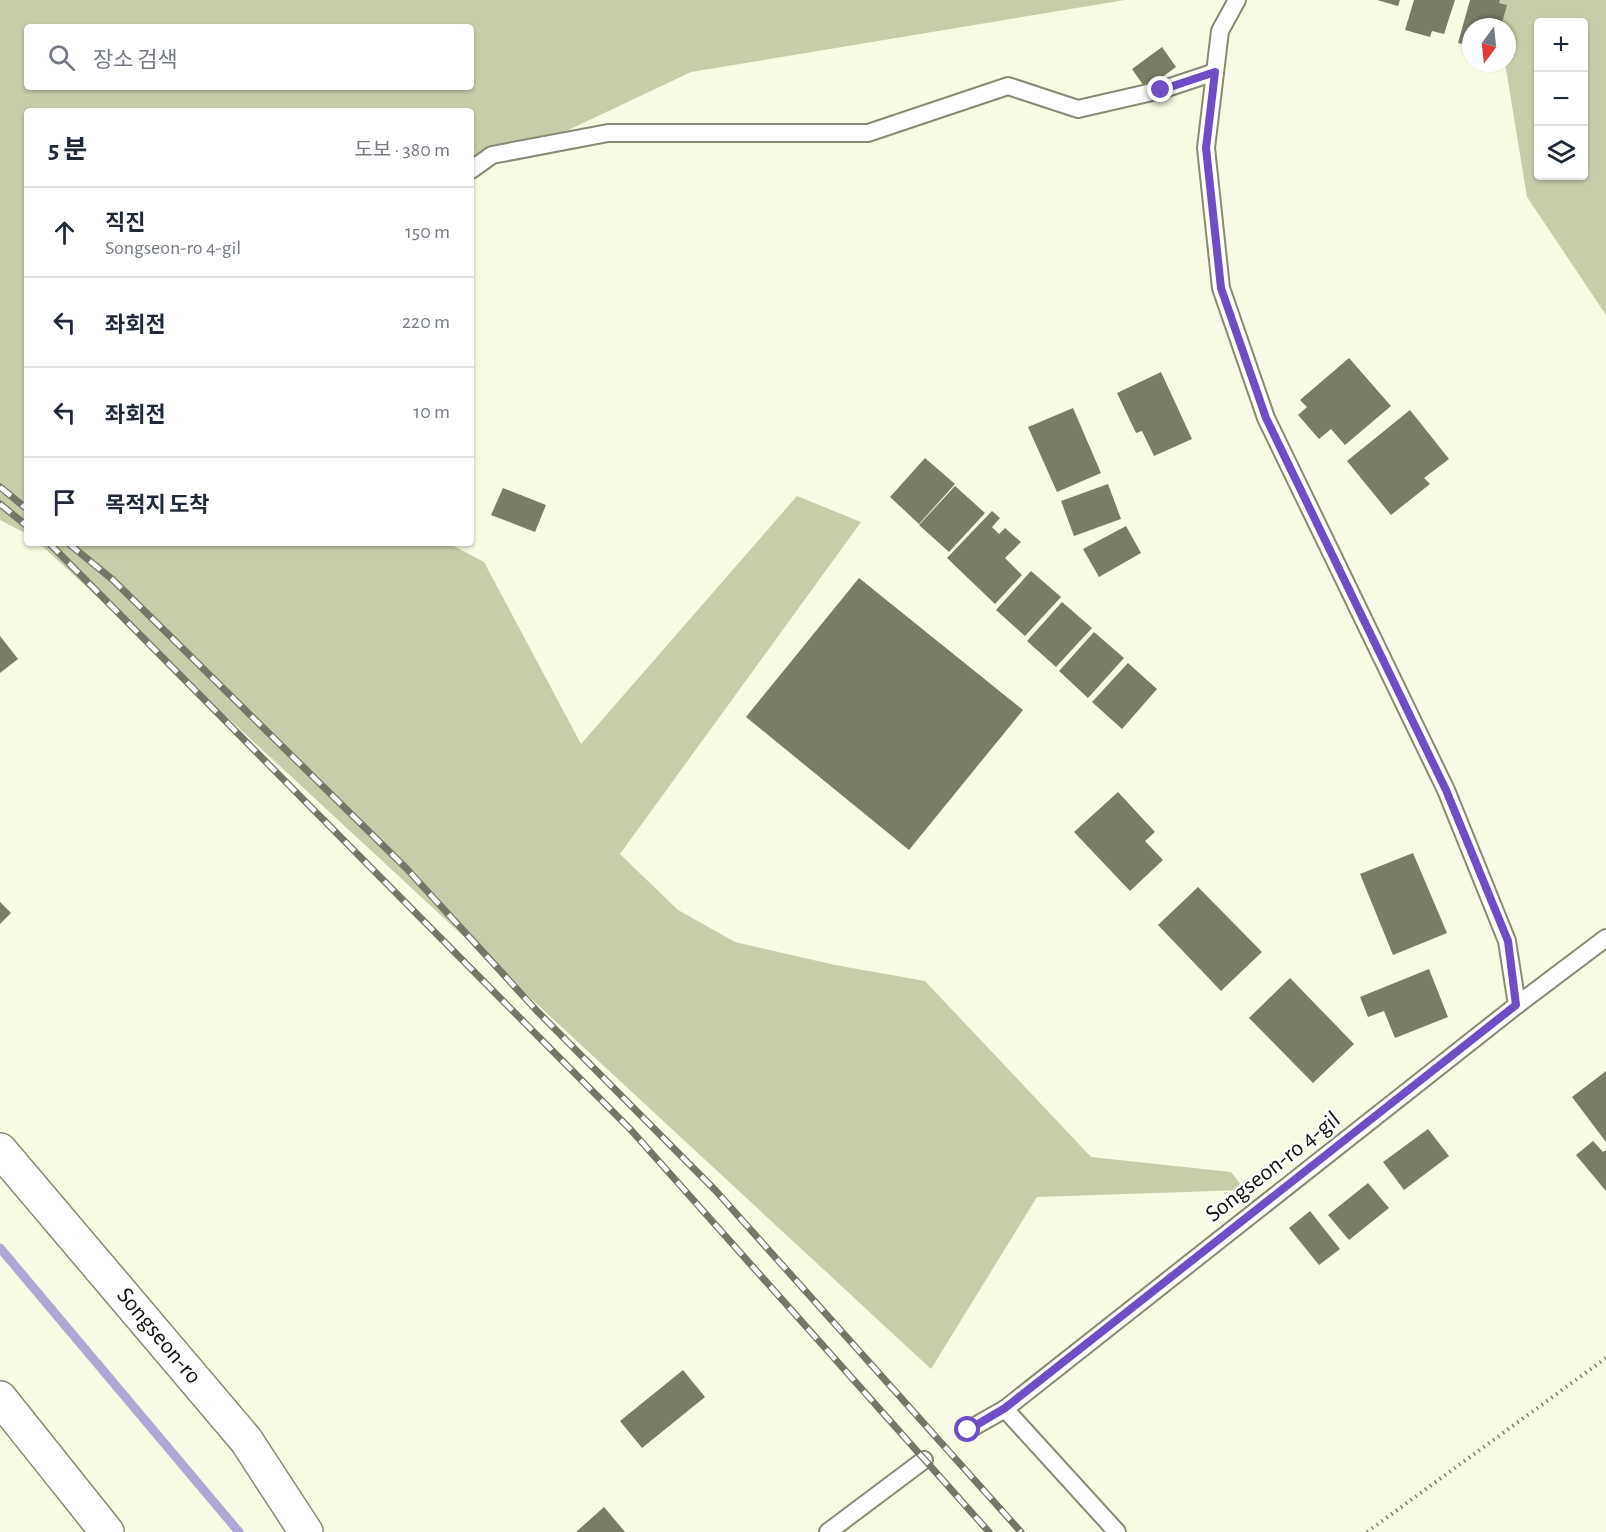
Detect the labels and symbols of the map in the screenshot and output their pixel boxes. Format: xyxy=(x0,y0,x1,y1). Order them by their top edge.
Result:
north arrow xyxy=(1462,18,1516,72)
route end xyxy=(1147,76,1173,102)
street label: Songseon-ro 4-gil xyxy=(1201,1107,1345,1227)
street label: Songseon-ro xyxy=(112,1283,206,1389)
route start xyxy=(954,1416,980,1442)

